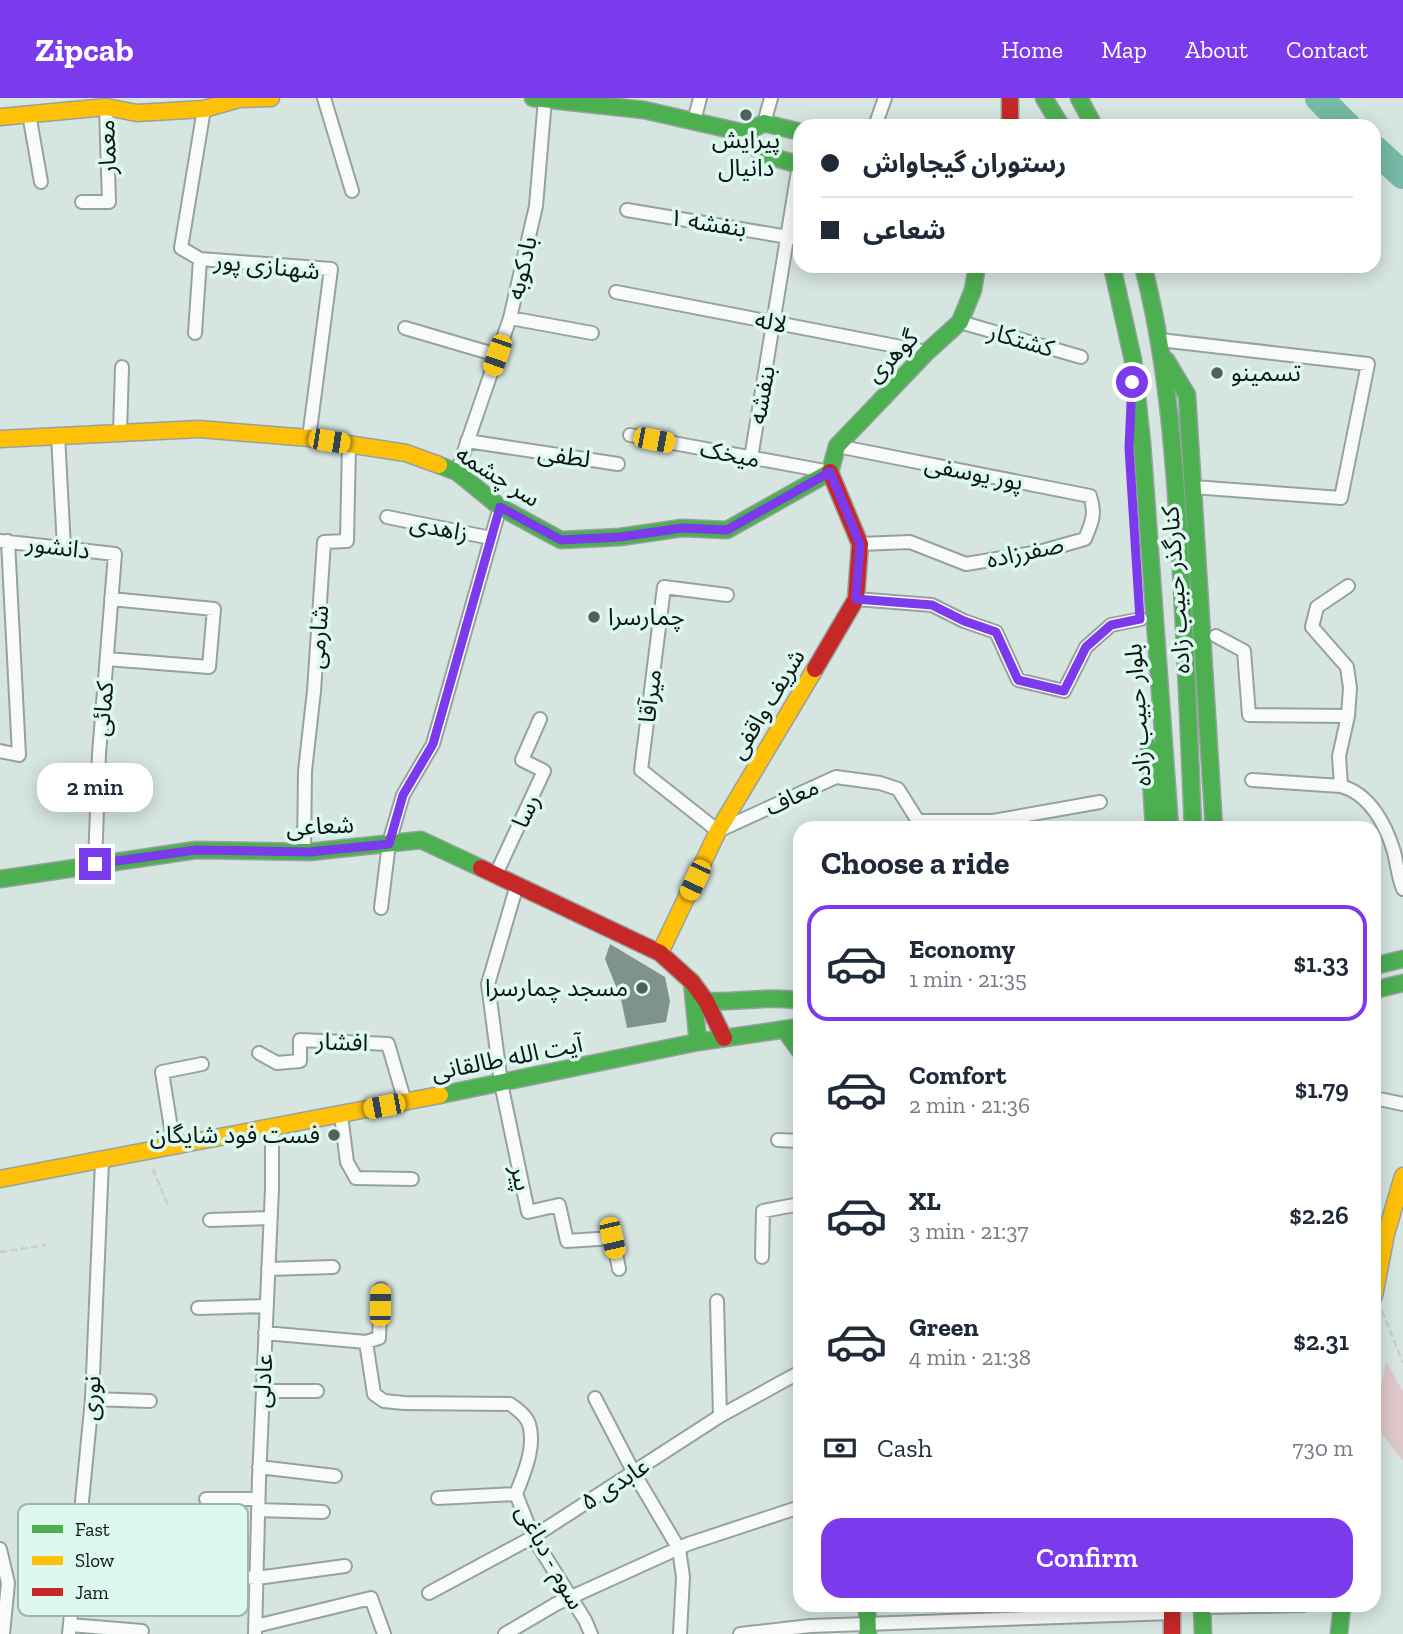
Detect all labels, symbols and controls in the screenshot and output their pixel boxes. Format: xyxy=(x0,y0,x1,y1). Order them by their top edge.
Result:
text: Zipcab xyxy=(35,30,134,69)
text: Home xyxy=(1001,35,1063,64)
text: Map xyxy=(1101,35,1147,64)
text: About xyxy=(1185,35,1248,64)
text: Contact xyxy=(1286,35,1368,64)
marker: پیرایش دانیال xyxy=(738,107,754,123)
street label: معمار xyxy=(91,119,122,176)
place label: پیرایش دانیال xyxy=(712,125,780,182)
text: رستوران گیجاواش xyxy=(863,147,1066,179)
street label: بنفشه ۱ xyxy=(667,202,749,243)
text: شعاعی xyxy=(863,214,946,246)
street label: بادکوبه xyxy=(500,233,543,302)
street label: شهنازی پور xyxy=(212,245,321,287)
street label: لاله xyxy=(753,304,790,339)
street label: کشتکار xyxy=(984,316,1059,363)
street label: گوهری xyxy=(859,322,925,388)
car xyxy=(481,332,514,378)
place label: تسمینو xyxy=(1231,358,1301,387)
street label: بنفشه xyxy=(742,364,781,426)
marker: تسمینو xyxy=(1209,365,1225,381)
route start xyxy=(1116,366,1148,398)
car xyxy=(632,426,677,454)
car xyxy=(307,427,352,455)
street label: میخک xyxy=(698,434,762,473)
street label: لطفی xyxy=(536,437,592,474)
street label: سر چشمه xyxy=(450,438,546,514)
street label: پور یوسفی xyxy=(922,449,1026,497)
street label: کنارگذر حبیب زاده xyxy=(1155,504,1196,675)
street label: زاهدی xyxy=(408,508,471,547)
street label: دانشور xyxy=(23,528,92,565)
street label: صفرزاده xyxy=(984,529,1066,574)
place label: چمارسرا xyxy=(608,602,685,632)
street label: شارمی xyxy=(301,604,334,670)
marker: چمارسرا xyxy=(586,609,602,625)
street label: شریف واقفی xyxy=(722,643,811,764)
street label: بلوار حبیب زاده xyxy=(1118,643,1157,787)
street label: میرآقا xyxy=(632,667,667,724)
street label: کمائی xyxy=(86,679,119,738)
callout: 2 min xyxy=(37,762,153,812)
street label: معاف xyxy=(760,772,823,821)
text: 2 min xyxy=(66,773,124,801)
street label: رسا xyxy=(505,789,546,832)
street label: شعاعی xyxy=(285,809,355,842)
text: Choose a ride xyxy=(821,844,1009,882)
route end xyxy=(79,848,111,880)
car xyxy=(677,857,714,903)
icon: car xyxy=(825,932,888,995)
text: Economy xyxy=(909,933,1015,965)
text: $1.33 xyxy=(1294,947,1349,979)
text: 1 min · 21:35 xyxy=(909,965,1027,993)
place label: مسجد چمارسرا xyxy=(485,973,628,1003)
marker: مسجد چمارسرا xyxy=(634,980,650,996)
street label: افشار xyxy=(314,1026,369,1057)
street label: آیت الله طالقانی xyxy=(429,1028,586,1086)
icon: car xyxy=(825,1058,888,1121)
text: Comfort xyxy=(909,1059,1006,1091)
text: $1.79 xyxy=(1295,1073,1349,1105)
text: 2 min · 21:36 xyxy=(909,1091,1030,1119)
car xyxy=(362,1092,407,1120)
place label: فست فود شایگان xyxy=(150,1120,320,1149)
marker: فست فود شایگان xyxy=(326,1127,342,1143)
street label: پیر xyxy=(503,1161,538,1194)
icon: car xyxy=(825,1184,888,1247)
text: XL xyxy=(909,1185,941,1217)
text: $2.26 xyxy=(1289,1199,1349,1231)
car xyxy=(598,1215,627,1261)
text: 3 min · 21:37 xyxy=(909,1217,1028,1245)
car xyxy=(370,1284,391,1326)
icon: car xyxy=(825,1310,888,1373)
text: Green xyxy=(909,1311,979,1343)
text: $2.31 xyxy=(1293,1325,1349,1357)
text: 4 min · 21:38 xyxy=(909,1343,1031,1371)
street label: عادلی xyxy=(247,1353,278,1409)
street label: نوری xyxy=(74,1375,107,1421)
icon: cash xyxy=(821,1429,859,1467)
text: Cash xyxy=(877,1432,932,1464)
text: 730 m xyxy=(1293,1434,1353,1462)
street label: عابدی ۵ xyxy=(575,1451,654,1516)
street label: سوم - دباغی xyxy=(506,1499,591,1616)
legend xyxy=(18,1504,248,1616)
text: Fast xyxy=(75,1518,110,1541)
button: Confirm xyxy=(821,1518,1353,1598)
text: Slow xyxy=(75,1549,115,1572)
text: Jam xyxy=(75,1581,109,1604)

